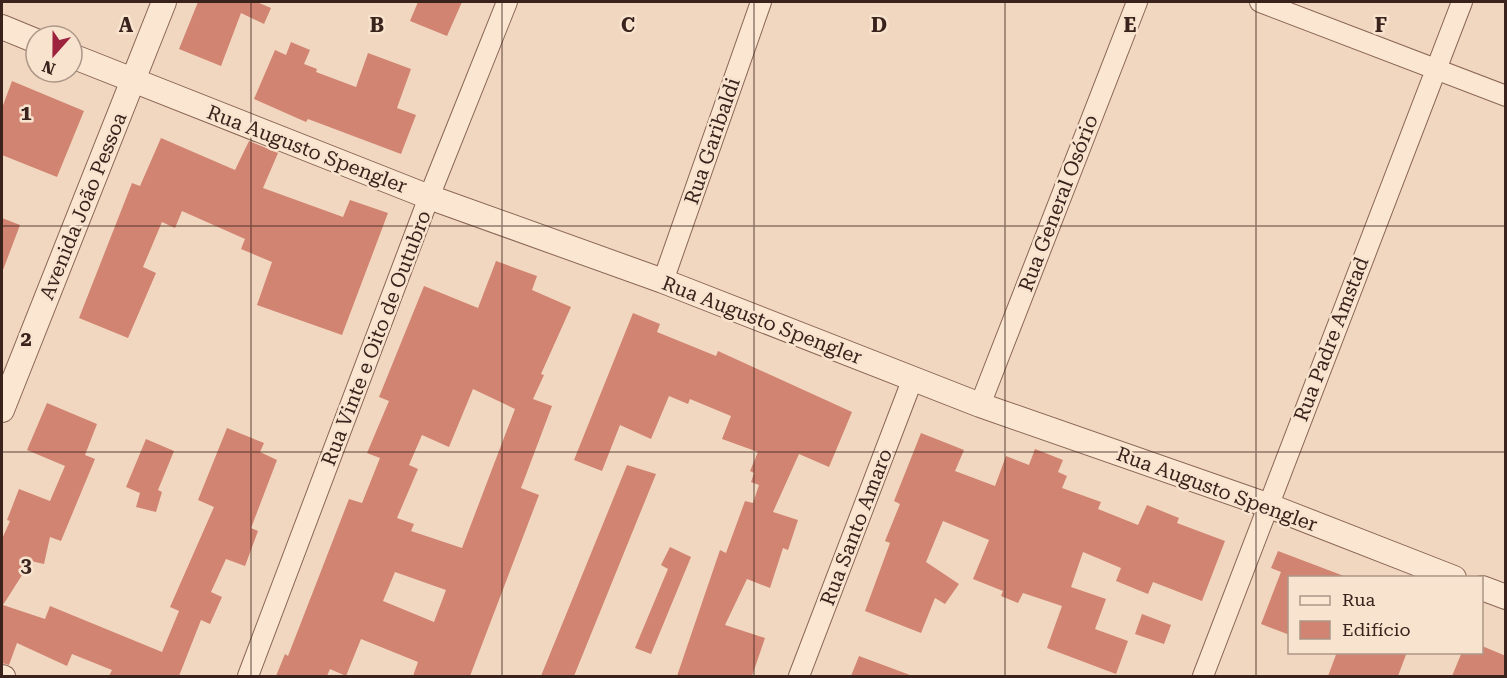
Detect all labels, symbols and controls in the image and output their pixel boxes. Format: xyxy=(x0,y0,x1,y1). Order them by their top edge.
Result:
text: A xyxy=(119,13,134,37)
text: B xyxy=(370,13,384,37)
text: C xyxy=(621,13,635,37)
text: D xyxy=(871,13,887,37)
text: E xyxy=(1124,13,1137,37)
text: F xyxy=(1375,13,1387,37)
north arrow xyxy=(24,24,84,84)
text: N xyxy=(40,56,58,79)
street label: Rua Garibaldi xyxy=(679,75,745,207)
street label: Rua Augusto Spengler xyxy=(204,100,410,198)
text: 1 xyxy=(20,101,32,125)
street label: Avenida João Pessoa xyxy=(34,109,132,303)
street label: Rua General Osório xyxy=(1013,111,1103,295)
street label: Rua Vinte e Oito de Outubro xyxy=(316,207,436,469)
street label: Rua Padre Amstad xyxy=(1289,253,1373,425)
street label: Rua Augusto Spengler xyxy=(659,271,865,369)
text: 2 xyxy=(20,327,32,351)
street label: Rua Augusto Spengler xyxy=(1113,441,1321,537)
street label: Rua Santo Amaro xyxy=(815,445,897,609)
text: 3 xyxy=(20,553,32,577)
legend xyxy=(1288,576,1483,654)
text: Rua xyxy=(1342,589,1375,610)
text: Edifício xyxy=(1342,619,1410,640)

